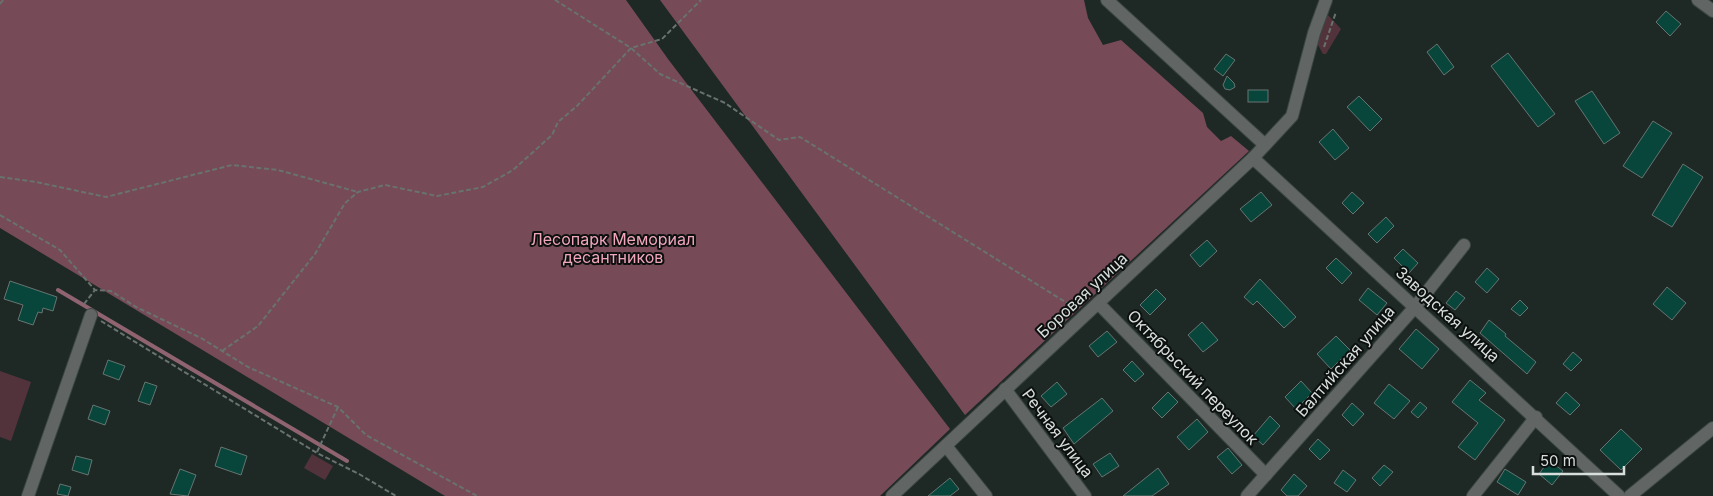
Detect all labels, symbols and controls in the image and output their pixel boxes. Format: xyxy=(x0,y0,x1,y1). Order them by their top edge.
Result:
park label: Лесопарк Мемориал десантников xyxy=(531,229,695,267)
street label: Боровая улица xyxy=(1033,248,1131,342)
street label: Заводская улица xyxy=(1392,262,1504,366)
street label: Балтийская улица xyxy=(1291,301,1399,421)
street label: Октябрьский переулок xyxy=(1123,305,1263,449)
street label: Речная улица xyxy=(1018,385,1098,481)
scale bar xyxy=(1533,444,1624,476)
text: 50 m xyxy=(1540,451,1576,470)

